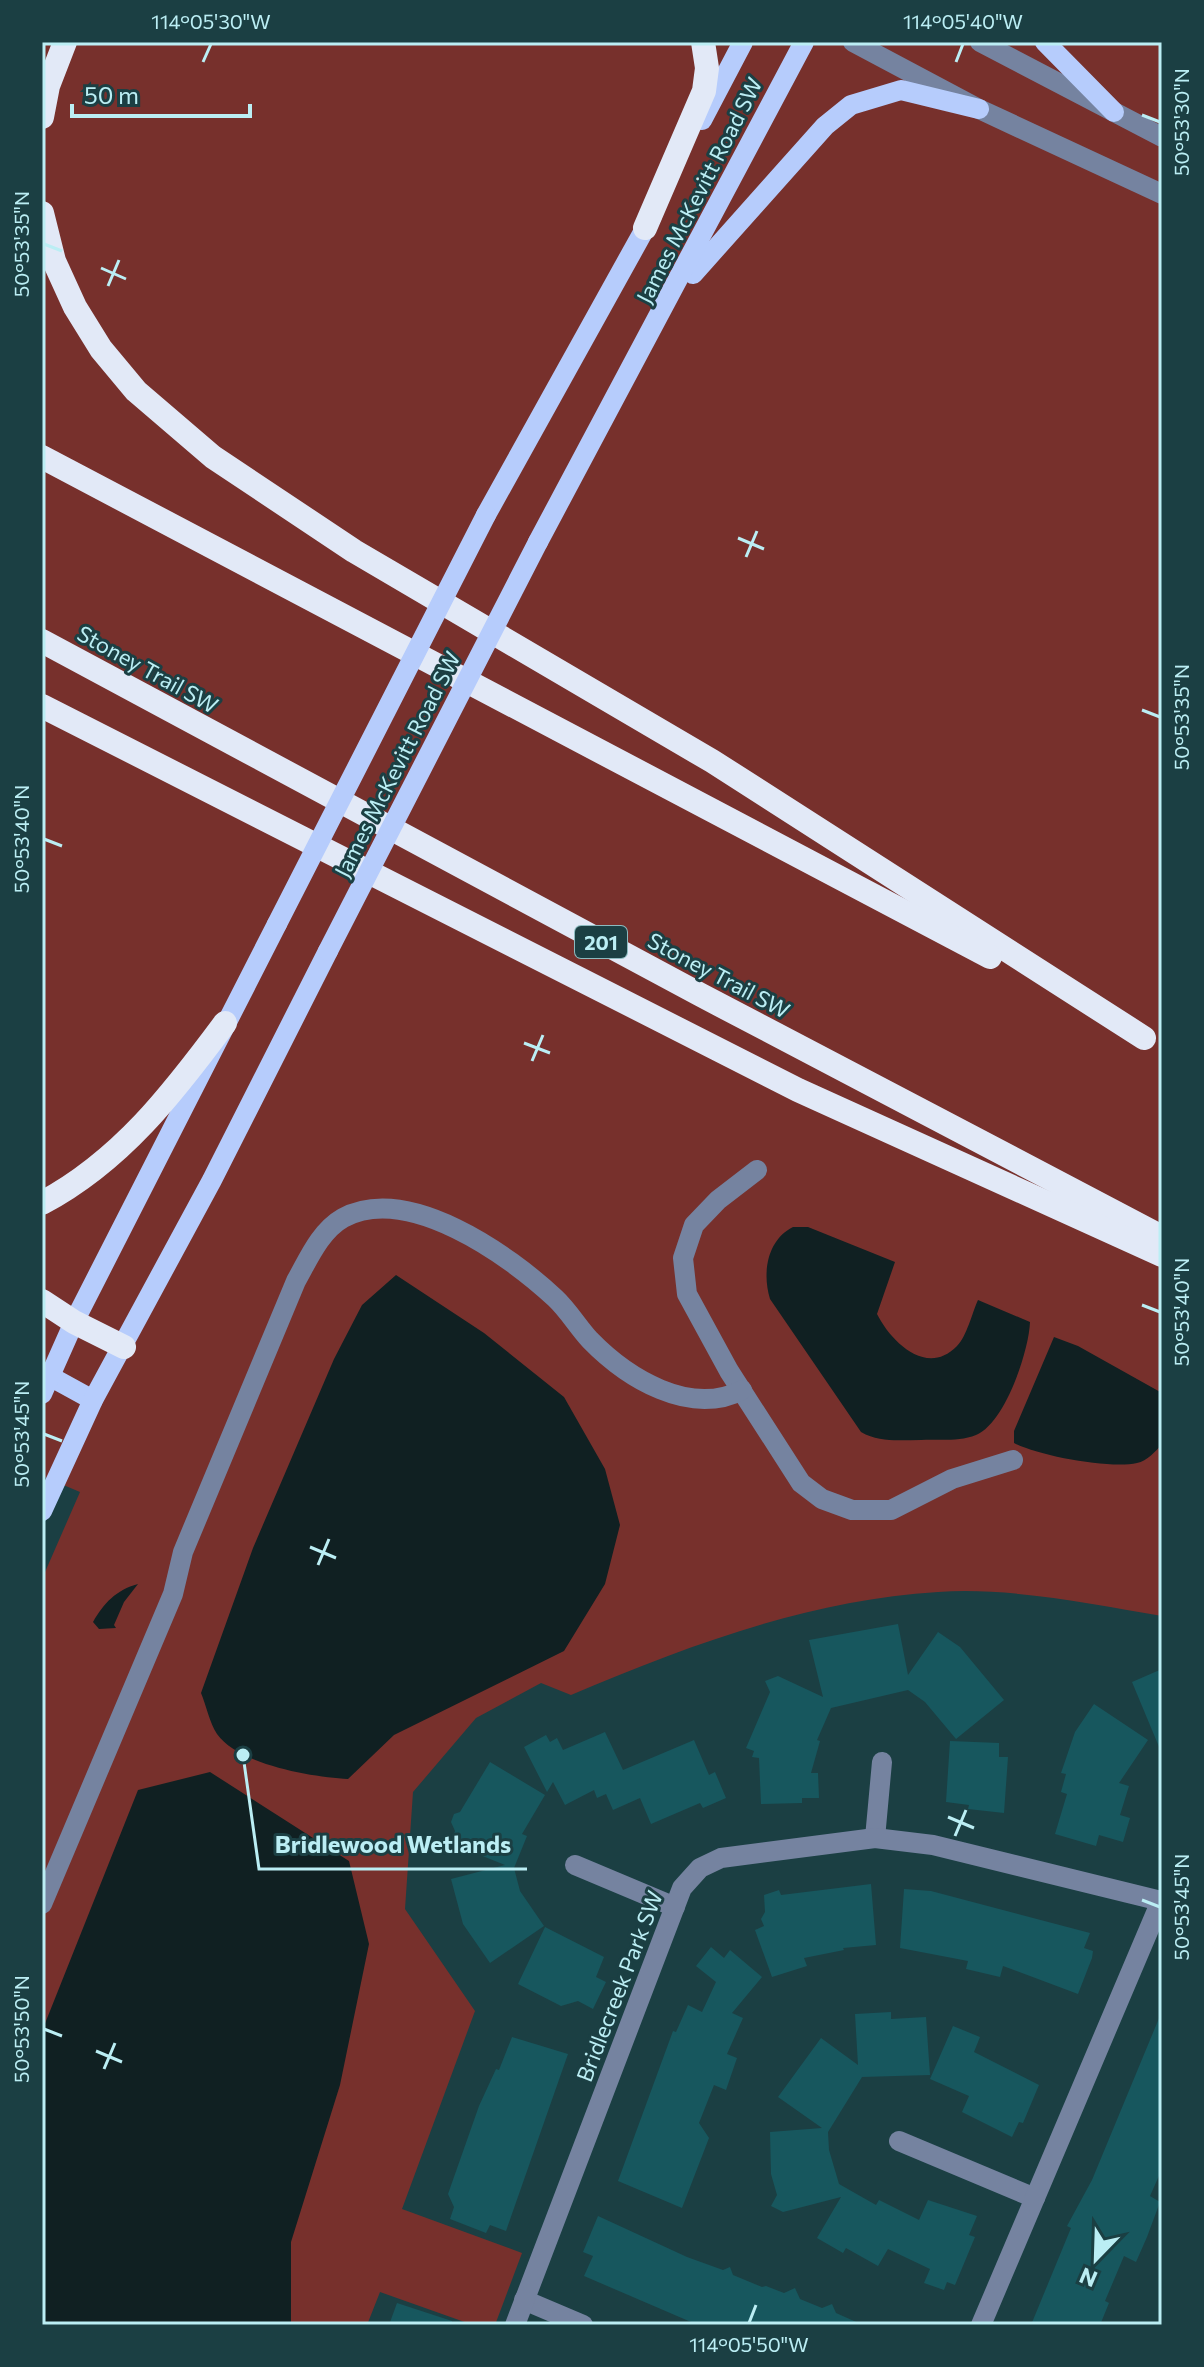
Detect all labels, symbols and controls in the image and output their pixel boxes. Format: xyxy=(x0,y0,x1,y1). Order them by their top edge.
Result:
text: 114°05'30"W xyxy=(151,9,271,33)
text: 114°05'40"W xyxy=(903,9,1023,33)
scale bar xyxy=(72,68,250,118)
text: 50°53'30"N xyxy=(1169,68,1193,176)
street label: James McKevitt Road SW xyxy=(630,73,768,307)
text: 50 m xyxy=(84,80,139,109)
text: 50°53'35"N xyxy=(9,191,33,297)
street label: Stoney Trail SW xyxy=(73,619,223,719)
street label: James McKevitt Road SW xyxy=(328,647,466,881)
text: 50°53'35"N xyxy=(1169,664,1193,770)
text: 50°53'40"N xyxy=(9,785,33,893)
road number: 201 xyxy=(575,926,627,958)
street label: Stoney Trail SW xyxy=(643,926,795,1024)
text: 50°53'40"N xyxy=(1169,1258,1193,1366)
text: 50°53'45"N xyxy=(9,1381,33,1487)
callout: Bridlewood Wetlands xyxy=(259,1821,527,1869)
text: Bridlewood Wetlands xyxy=(275,1829,511,1858)
text: 50°53'45"N xyxy=(1169,1854,1193,1960)
street label: Bridlecreek Park SW xyxy=(570,1887,668,2085)
text: 50°53'50"N xyxy=(9,1975,33,2083)
north arrow xyxy=(1056,2219,1136,2299)
text: N xyxy=(1075,2262,1101,2294)
text: 114°05'50"W xyxy=(689,2332,809,2356)

